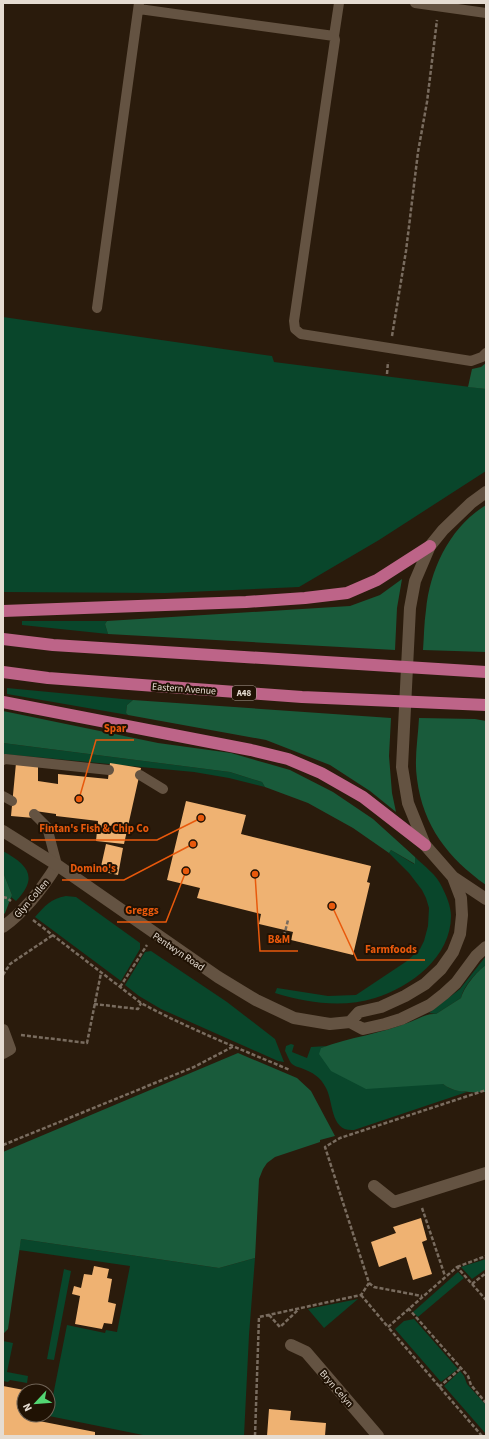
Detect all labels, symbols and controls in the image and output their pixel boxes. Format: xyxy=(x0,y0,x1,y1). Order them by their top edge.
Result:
street label: Eastern Avenue xyxy=(151,680,217,698)
road number: A48 xyxy=(232,686,256,700)
callout: Spar xyxy=(96,717,134,740)
text: Spar xyxy=(104,721,127,736)
callout: Fintan's Fish & Chip Co xyxy=(31,817,157,840)
text: Fintan's Fish & Chip Co xyxy=(39,821,149,836)
callout: Domino's xyxy=(62,857,124,880)
text: Domino's xyxy=(70,861,116,876)
street label: Glyn Collen xyxy=(11,876,53,921)
callout: Greggs xyxy=(117,899,166,922)
text: Greggs xyxy=(125,903,159,918)
callout: B&M xyxy=(260,928,298,951)
street label: Pentwyn Road xyxy=(150,929,207,974)
text: B&M xyxy=(268,932,290,947)
callout: Farmfoods xyxy=(357,937,425,960)
text: Farmfoods xyxy=(365,942,417,957)
street label: Bryn Celyn xyxy=(316,1367,356,1410)
north arrow xyxy=(16,1383,56,1423)
text: N xyxy=(19,1401,36,1414)

